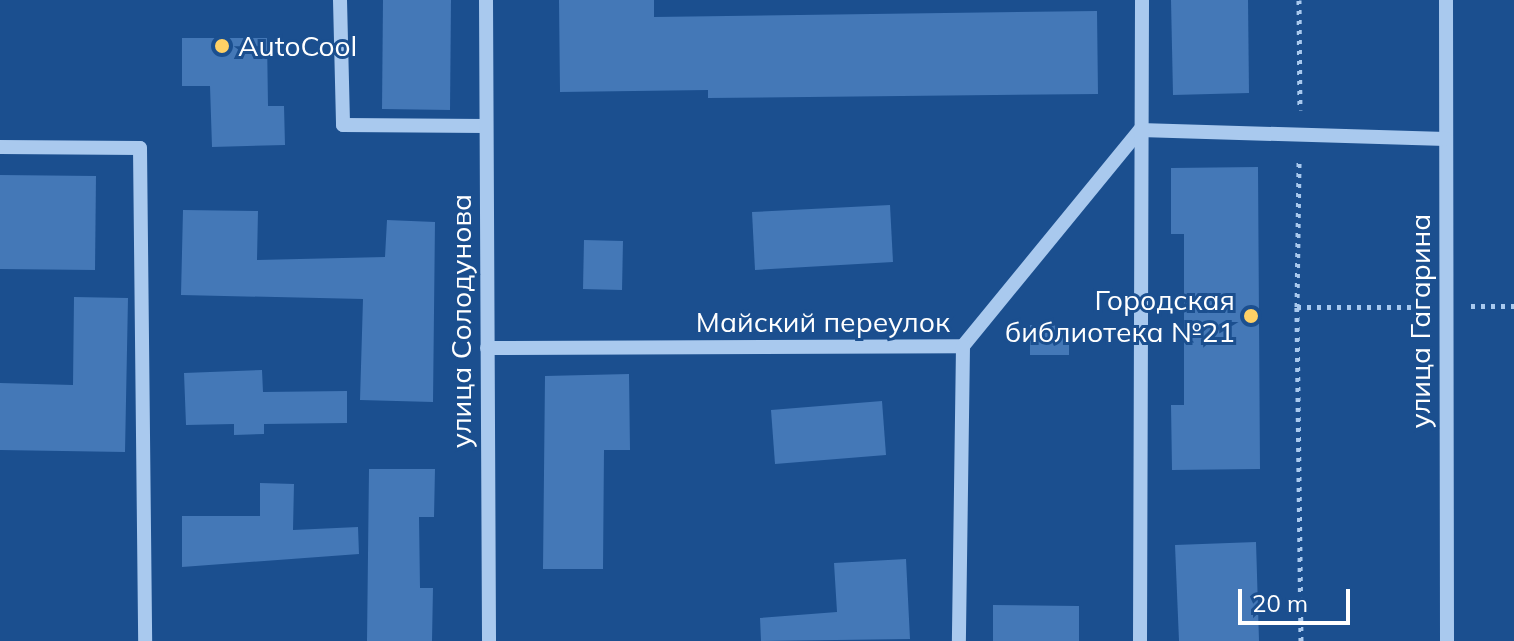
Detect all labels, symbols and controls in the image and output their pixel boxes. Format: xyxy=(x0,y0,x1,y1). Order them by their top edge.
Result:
place label: AutoCool xyxy=(238,29,357,63)
marker: AutoCool xyxy=(213,37,231,55)
street label: улица Солодунова xyxy=(444,194,478,448)
street label: улица Гагарина xyxy=(1403,214,1437,428)
place label: Городская библиотека №21 xyxy=(1005,283,1235,349)
street label: Майский переулок xyxy=(696,305,950,339)
marker: Городская библиотека №21 xyxy=(1242,307,1260,325)
scale bar xyxy=(1242,573,1354,623)
text: 20 m xyxy=(1252,588,1308,618)

